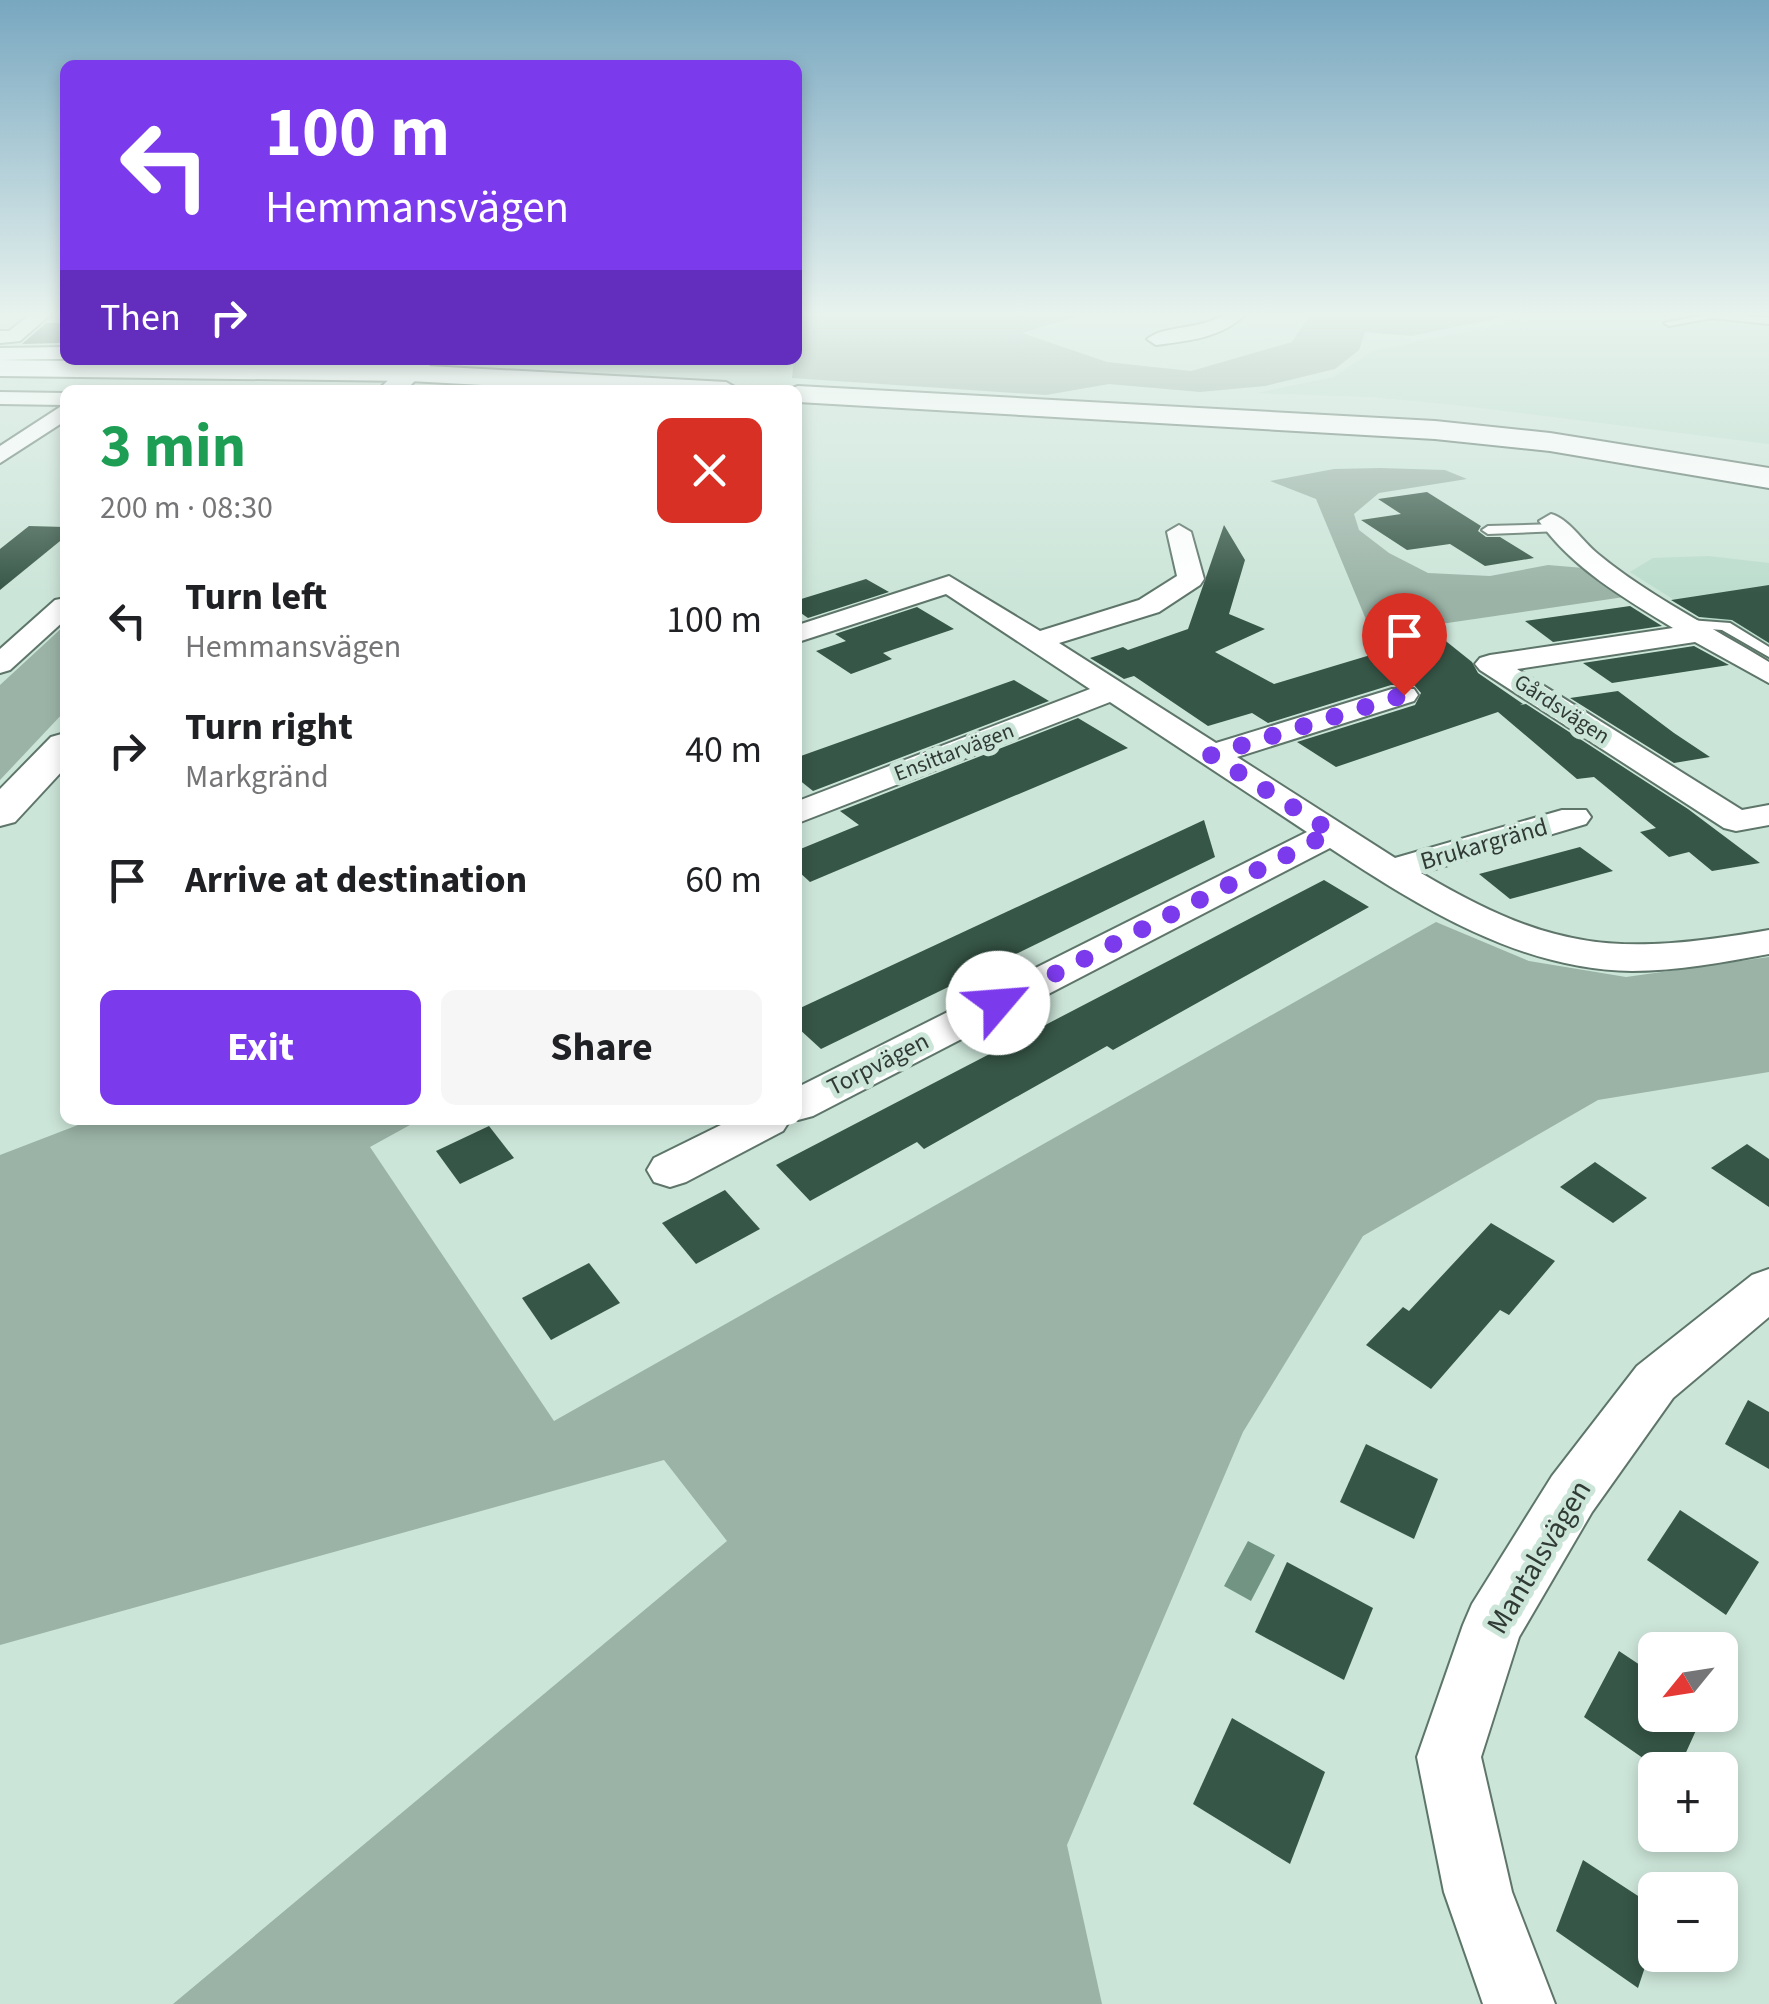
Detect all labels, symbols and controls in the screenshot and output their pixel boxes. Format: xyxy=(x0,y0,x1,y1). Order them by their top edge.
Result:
text: 100 m xyxy=(265,83,450,183)
icon: left xyxy=(100,100,230,230)
text: Hemmansvägen xyxy=(265,176,569,240)
icon: right xyxy=(201,290,256,345)
text: Then xyxy=(100,291,181,345)
text: 3 min xyxy=(100,405,246,490)
button: close xyxy=(657,418,762,523)
text: 200 m · 08:30 xyxy=(100,485,273,531)
text: Turn left xyxy=(185,570,327,624)
icon: left xyxy=(100,593,155,648)
text: 100 m xyxy=(666,593,762,647)
pin xyxy=(1362,593,1447,696)
icon: arrive xyxy=(1377,608,1432,663)
text: Hemmansvägen xyxy=(185,624,401,670)
street label: Gårdsvägen xyxy=(1508,666,1616,752)
text: Turn right xyxy=(185,700,353,754)
street label: Ensittarvägen xyxy=(889,714,1019,790)
icon: right xyxy=(100,723,155,778)
text: 40 m xyxy=(685,723,762,777)
text: Markgränd xyxy=(185,754,329,800)
street label: Brukargränd xyxy=(1416,809,1552,879)
icon: arrive xyxy=(100,853,155,908)
text: Arrive at destination xyxy=(185,853,527,907)
text: 60 m xyxy=(685,853,762,907)
position arrow xyxy=(946,951,1050,1055)
button: Exit xyxy=(100,990,421,1105)
button: Share xyxy=(441,990,762,1105)
street label: Torpvägen xyxy=(821,1023,935,1105)
street label: Mantalsvägen xyxy=(1476,1472,1602,1642)
north arrow xyxy=(1638,1632,1738,1732)
map controls xyxy=(1638,1632,1738,1972)
button: + xyxy=(1638,1752,1738,1852)
button: − xyxy=(1638,1872,1738,1972)

